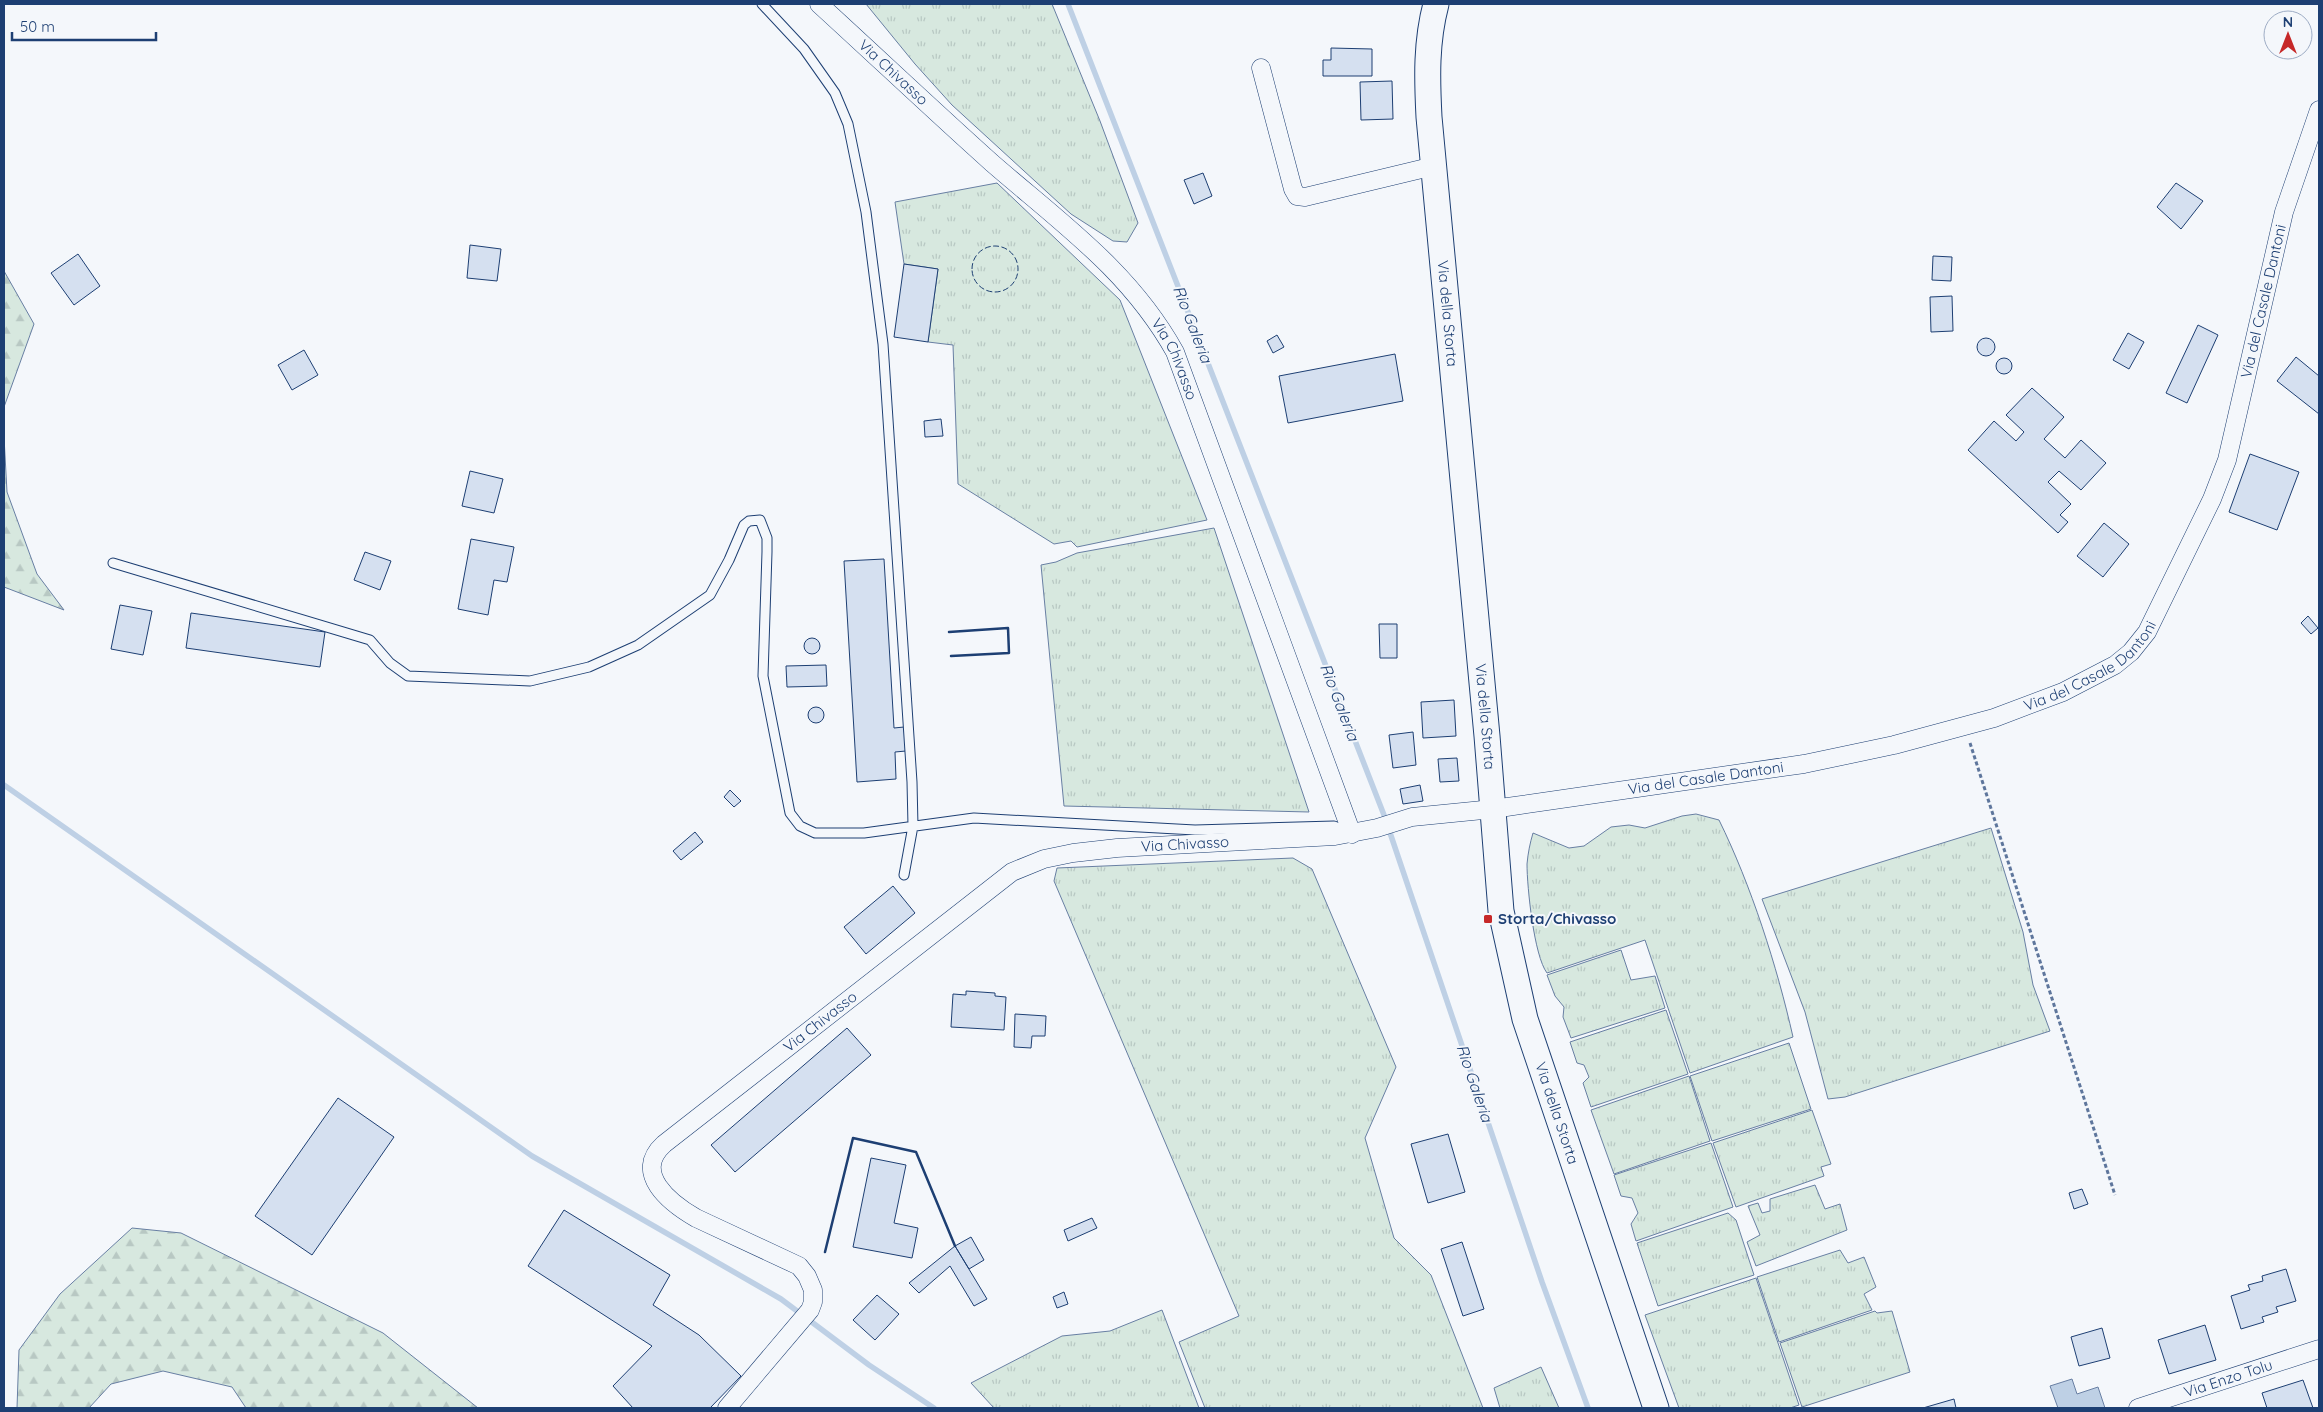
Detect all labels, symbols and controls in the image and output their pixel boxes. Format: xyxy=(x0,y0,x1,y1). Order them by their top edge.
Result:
scale bar xyxy=(12,10,156,42)
north arrow xyxy=(2263,10,2313,60)
text: N xyxy=(2283,13,2293,31)
text: 50 m xyxy=(20,17,55,36)
street label: Via Chivasso xyxy=(855,35,932,109)
street label: Via del Casale Dantoni xyxy=(2236,223,2290,380)
street label: Via della Storta xyxy=(1433,259,1462,367)
water label: Rio Galeria xyxy=(1169,283,1217,367)
street label: Via Chivasso xyxy=(1148,314,1202,402)
street label: Via del Casale Dantoni xyxy=(2021,618,2160,715)
water label: Rio Galeria xyxy=(1316,661,1364,745)
street label: Via della Storta xyxy=(1471,663,1500,770)
street label: Via del Casale Dantoni xyxy=(1627,757,1785,798)
street label: Via Chivasso xyxy=(1141,832,1230,856)
place label: Storta/Chivasso xyxy=(1498,909,1616,928)
marker: Storta/Chivasso xyxy=(1482,913,1494,925)
street label: Via Chivasso xyxy=(779,987,860,1056)
water label: Rio Galeria xyxy=(1452,1041,1498,1126)
street label: Via della Storta xyxy=(1531,1060,1583,1167)
street label: Via Enzo Tolu xyxy=(2181,1355,2275,1401)

